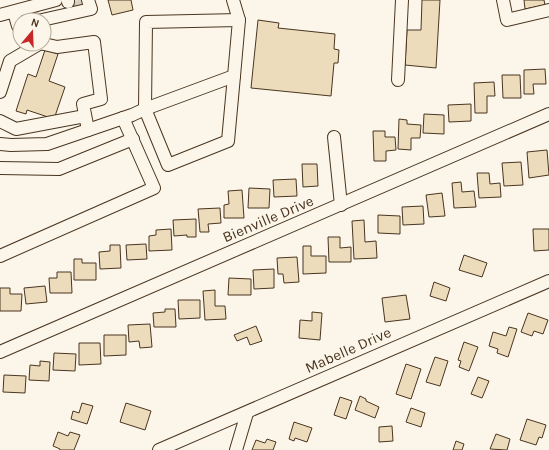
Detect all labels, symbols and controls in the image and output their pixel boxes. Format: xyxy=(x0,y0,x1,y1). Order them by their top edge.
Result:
north arrow xyxy=(12,12,52,52)
text: N xyxy=(29,16,41,30)
street label: Bienville Drive xyxy=(220,192,316,246)
street label: Mabelle Drive xyxy=(302,323,394,377)

